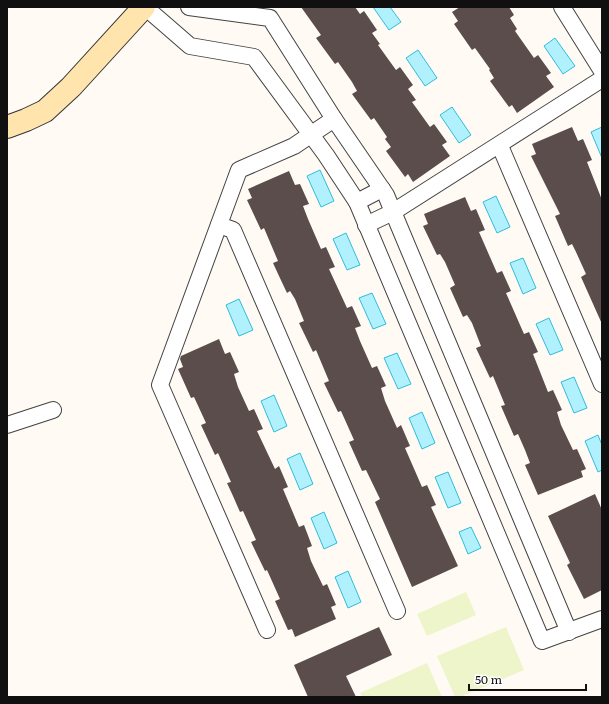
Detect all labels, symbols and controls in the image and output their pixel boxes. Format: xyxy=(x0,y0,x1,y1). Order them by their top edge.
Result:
scale bar xyxy=(469,666,586,692)
text: 50 m xyxy=(475,670,502,688)

